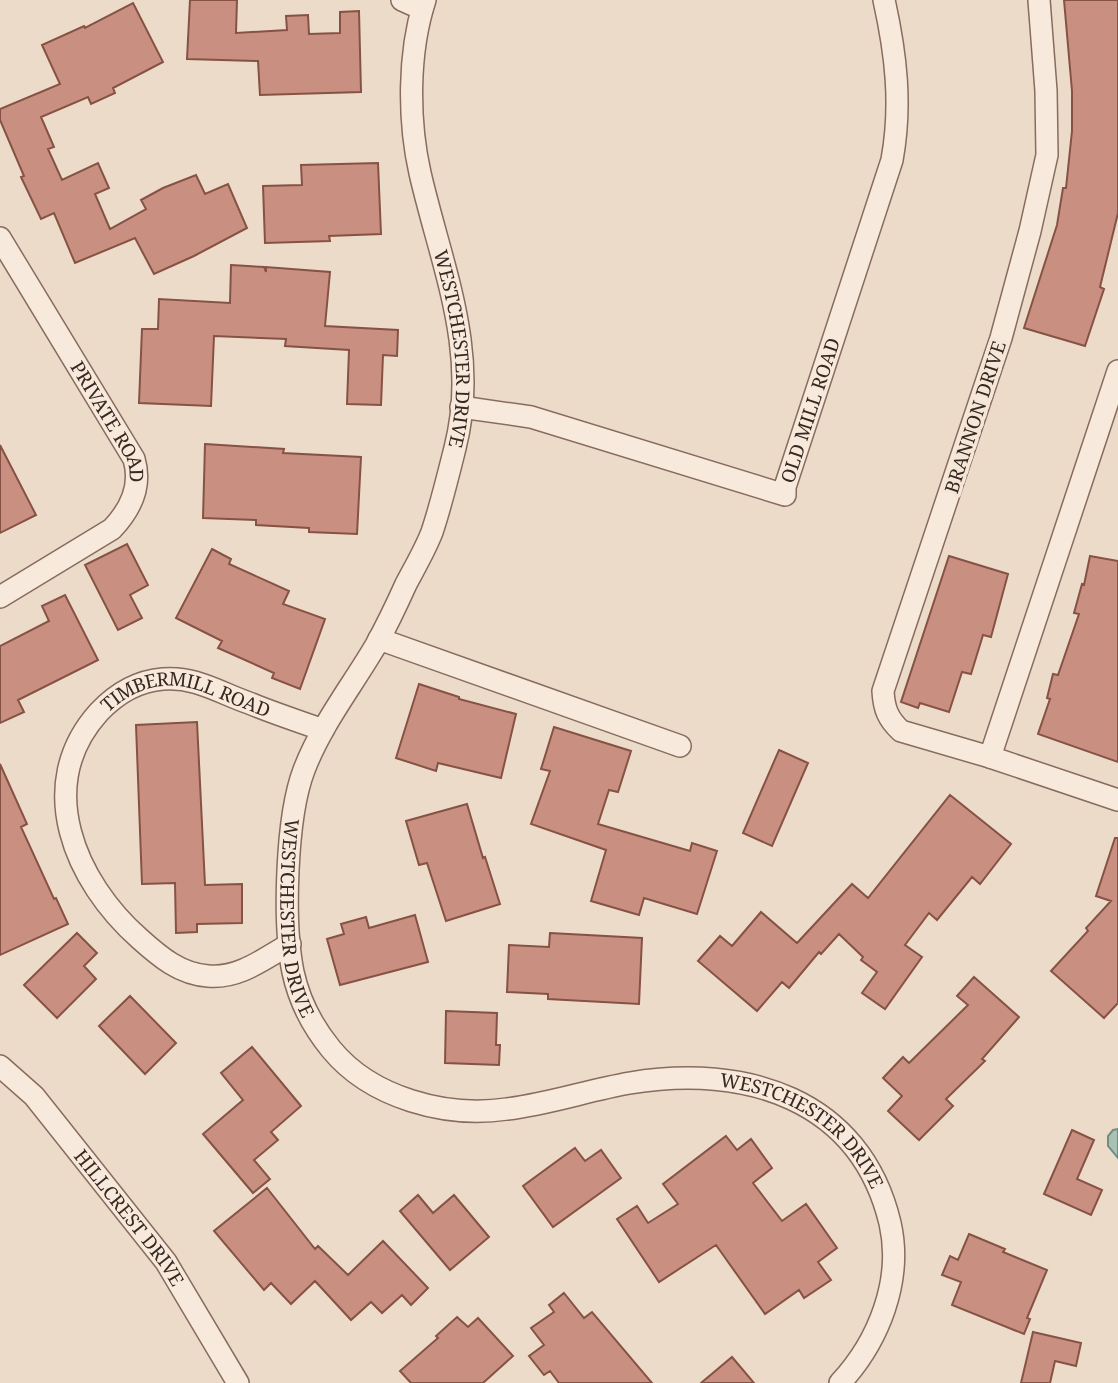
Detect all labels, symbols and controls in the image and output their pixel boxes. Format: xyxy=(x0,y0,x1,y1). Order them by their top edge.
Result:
street label: WESTCHESTER DRIVE xyxy=(428,247,476,451)
street label: OLD MILL ROAD xyxy=(774,335,846,486)
street label: BRANNON DRIVE xyxy=(938,337,1012,496)
street label: PRIVATE ROAD xyxy=(65,356,150,483)
text: TIMBERMILL ROAD xyxy=(95,665,274,723)
street label: TIMBERMILL ROAD xyxy=(98,703,278,725)
street label: WESTCHESTER DRIVE xyxy=(274,817,321,1022)
street label: WESTCHESTER DRIVE xyxy=(718,1067,890,1193)
street label: HILLCREST DRIVE xyxy=(68,1144,190,1291)

